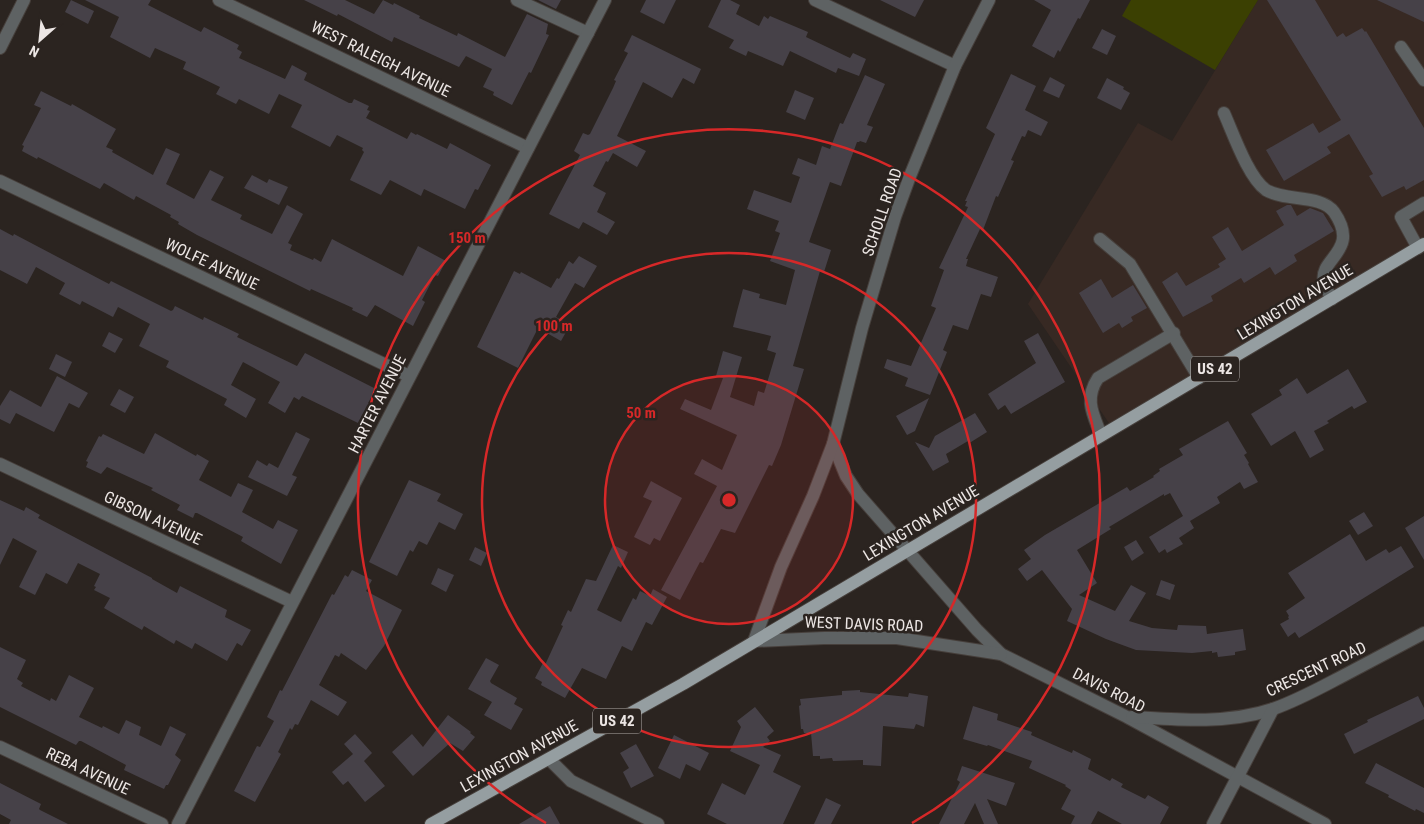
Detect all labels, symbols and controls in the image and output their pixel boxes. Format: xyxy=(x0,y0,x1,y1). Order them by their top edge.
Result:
north arrow xyxy=(15,15,65,65)
street label: WEST RALEIGH AVENUE xyxy=(308,17,454,101)
text: N xyxy=(27,43,42,61)
street label: SCHOLL ROAD xyxy=(858,165,906,259)
text: 150 m xyxy=(448,229,486,247)
street label: WOLFE AVENUE xyxy=(162,234,262,294)
street label: LEXINGTON AVENUE xyxy=(1234,260,1356,344)
text: 100 m xyxy=(535,317,573,335)
street label: HARTER AVENUE xyxy=(344,352,410,456)
road number: US 42 xyxy=(1191,356,1239,382)
text: 50 m xyxy=(626,404,656,422)
street label: LEXINGTON AVENUE xyxy=(860,481,982,565)
street label: GIBSON AVENUE xyxy=(101,487,205,549)
centre of rings xyxy=(720,491,738,509)
street label: WEST DAVIS ROAD xyxy=(804,612,924,636)
street label: CRESCENT ROAD xyxy=(1263,637,1369,701)
street label: DAVIS ROAD xyxy=(1070,664,1148,716)
road number: US 42 xyxy=(593,708,641,734)
street label: LEXINGTON AVENUE xyxy=(457,716,581,796)
street label: REBA AVENUE xyxy=(43,743,133,799)

